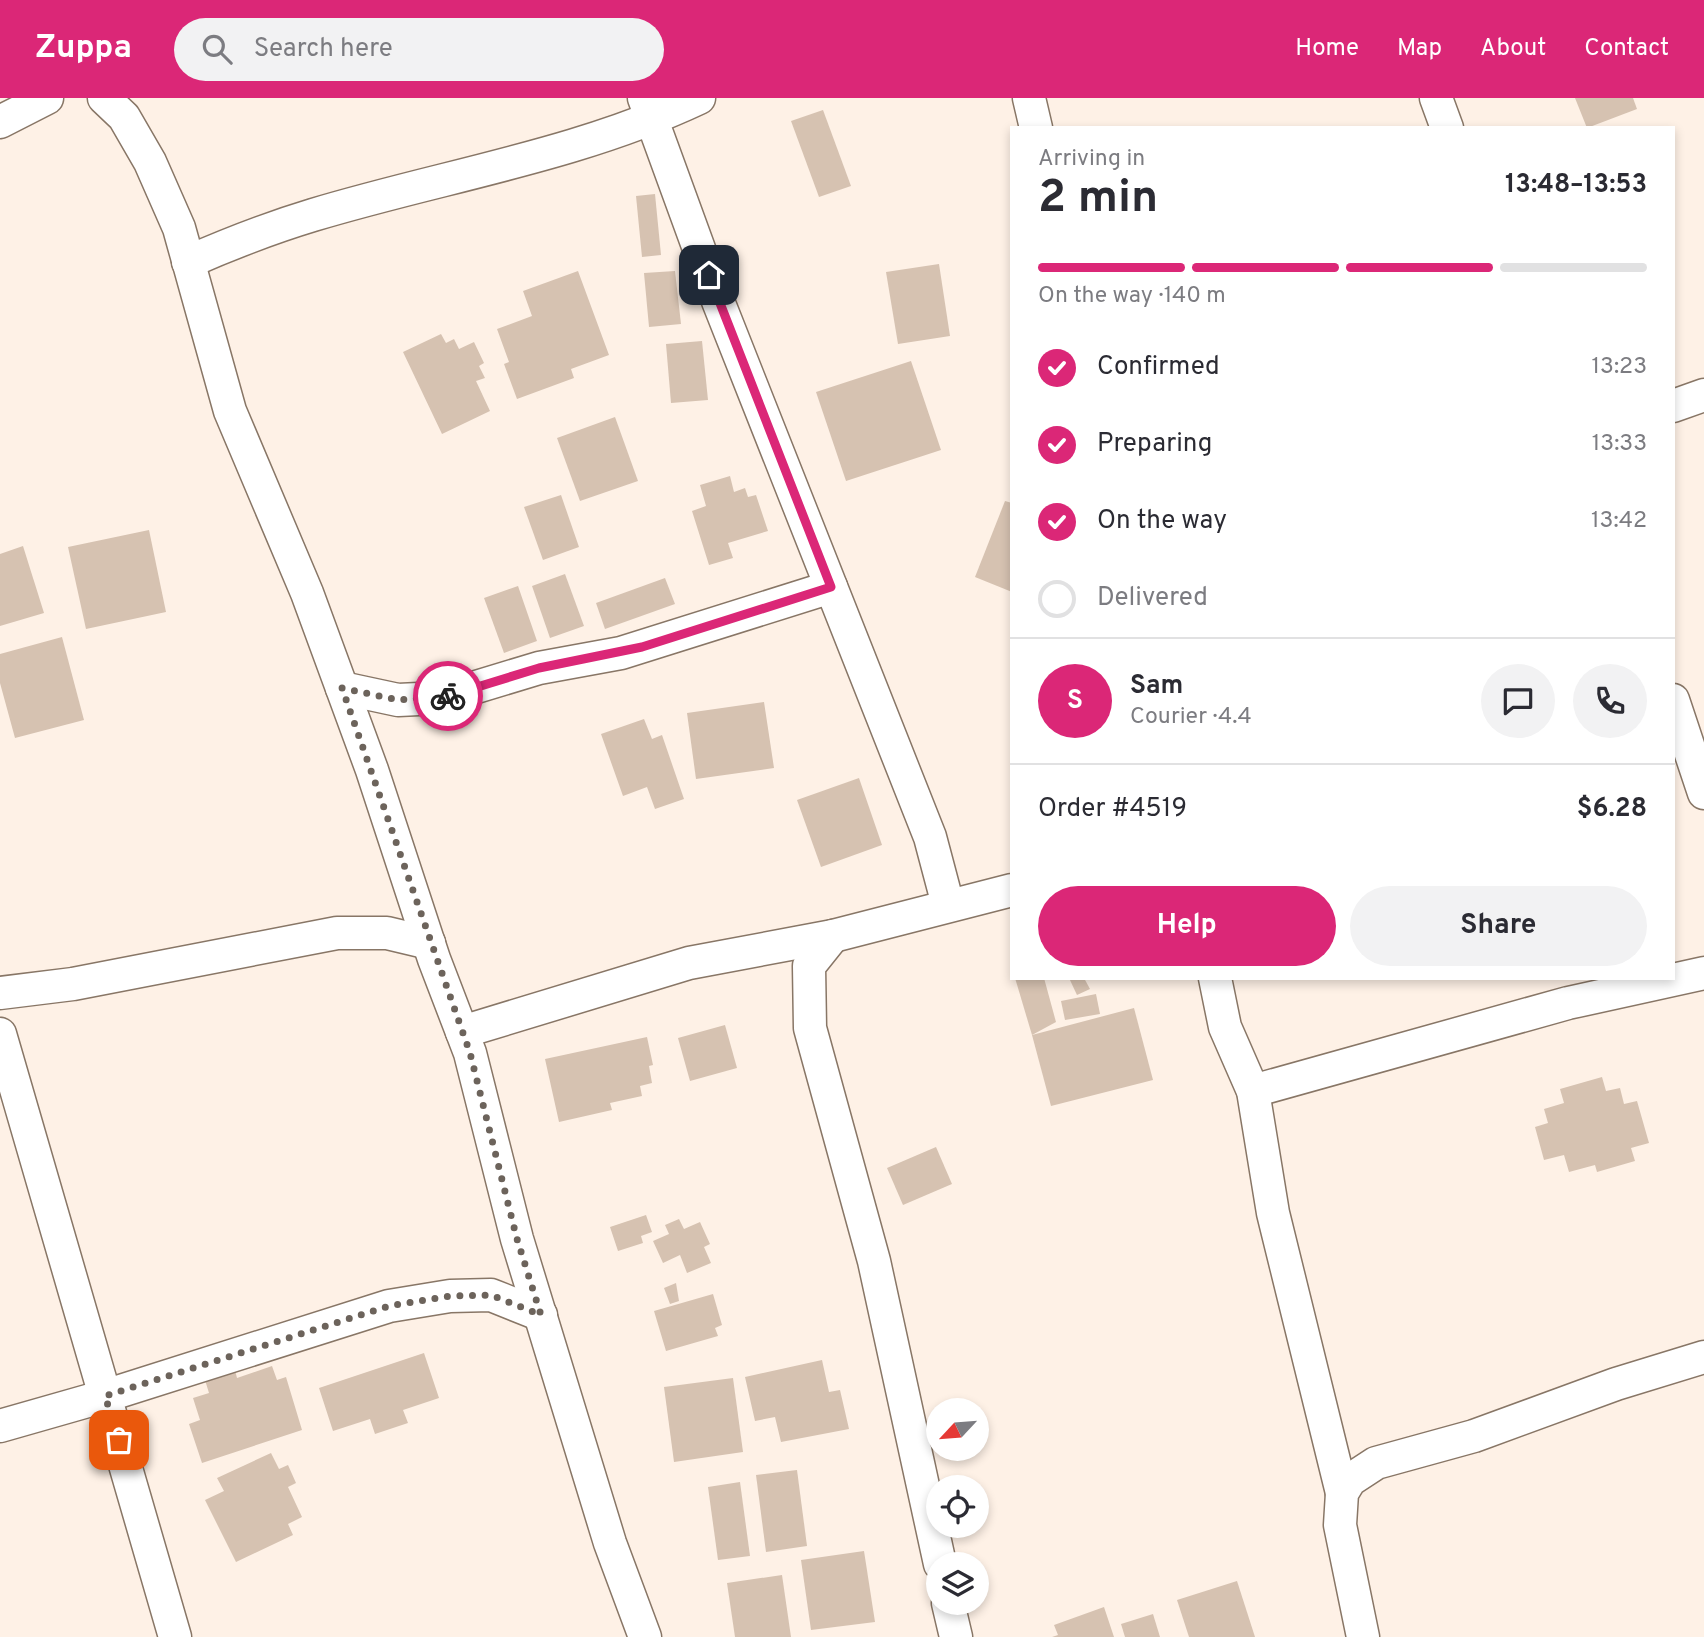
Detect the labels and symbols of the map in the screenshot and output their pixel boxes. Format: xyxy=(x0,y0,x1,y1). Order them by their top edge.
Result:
pin xyxy=(679,245,739,305)
courier xyxy=(413,661,483,731)
north arrow xyxy=(926,1398,989,1461)
pin xyxy=(89,1410,149,1470)

